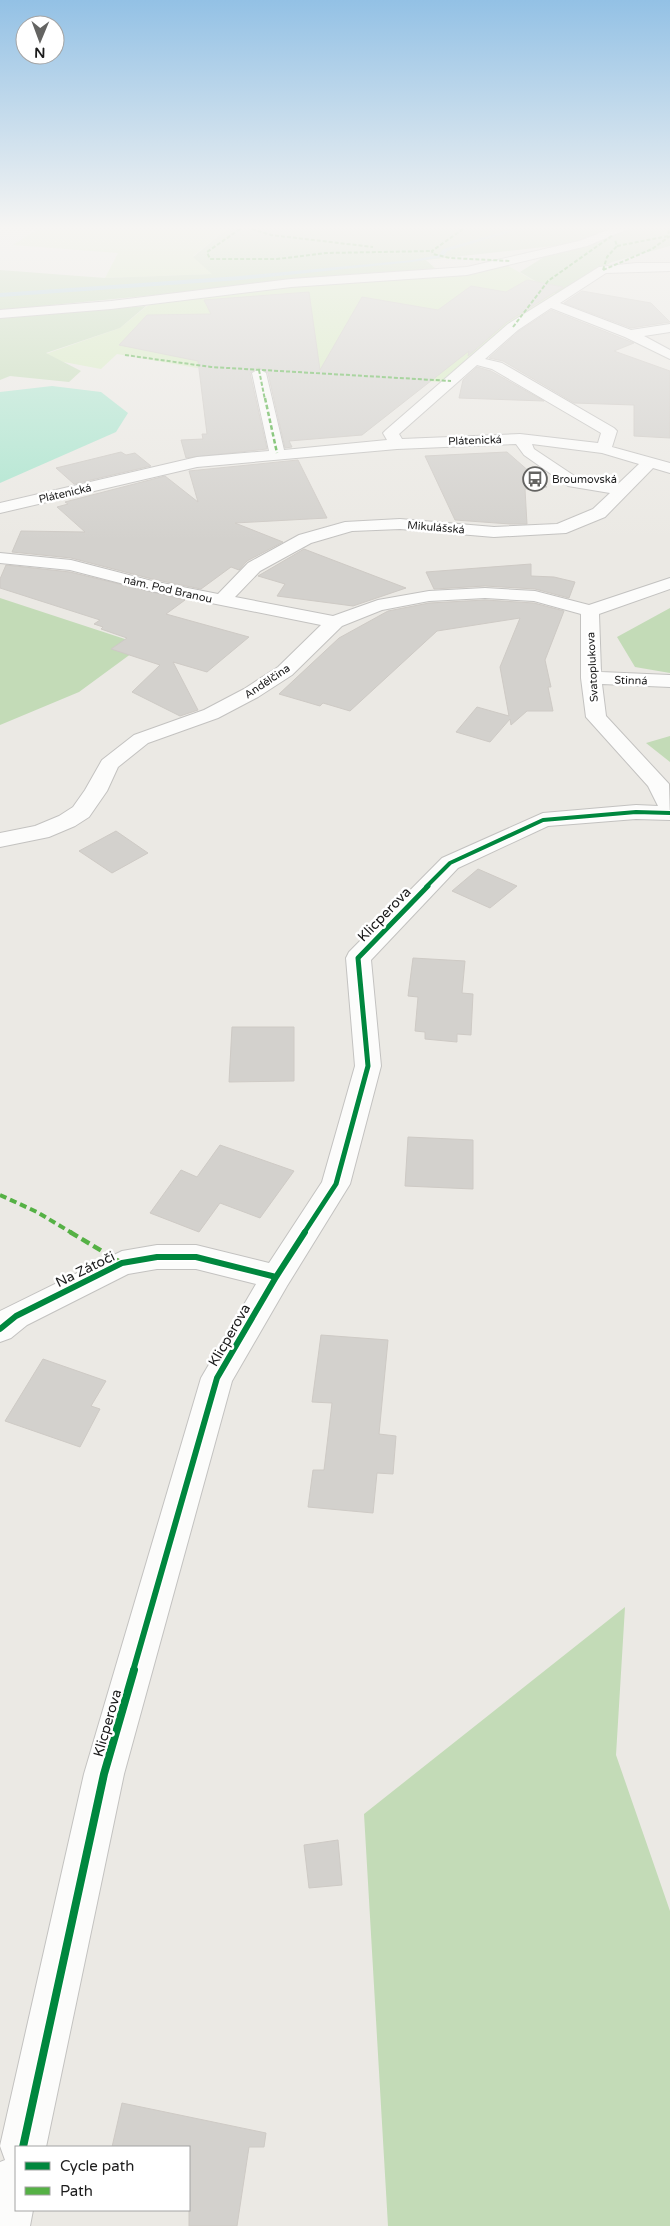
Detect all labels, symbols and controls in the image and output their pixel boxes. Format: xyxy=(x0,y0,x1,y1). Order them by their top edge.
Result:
north arrow xyxy=(15,15,65,65)
text: N xyxy=(34,44,46,61)
street label: Plátenická xyxy=(448,433,502,448)
bus stop icon: Broumovská xyxy=(522,466,548,492)
place label: Broumovská xyxy=(552,473,617,486)
street label: Plátenická xyxy=(37,481,93,506)
street label: Mikulášská xyxy=(407,519,465,536)
street label: nám. Pod Branou xyxy=(122,573,213,606)
street label: Svatoplukova xyxy=(584,632,601,702)
street label: Andělčina xyxy=(242,661,293,701)
street label: Stinná xyxy=(614,673,648,688)
street label: Klicperova xyxy=(354,884,415,945)
street label: Na Zátoči xyxy=(53,1248,118,1291)
street label: Klicperova xyxy=(205,1301,254,1370)
street label: Klicperova xyxy=(90,1687,125,1759)
legend xyxy=(15,2146,190,2211)
text: Cycle path xyxy=(60,2157,134,2175)
text: Path xyxy=(60,2182,93,2200)

